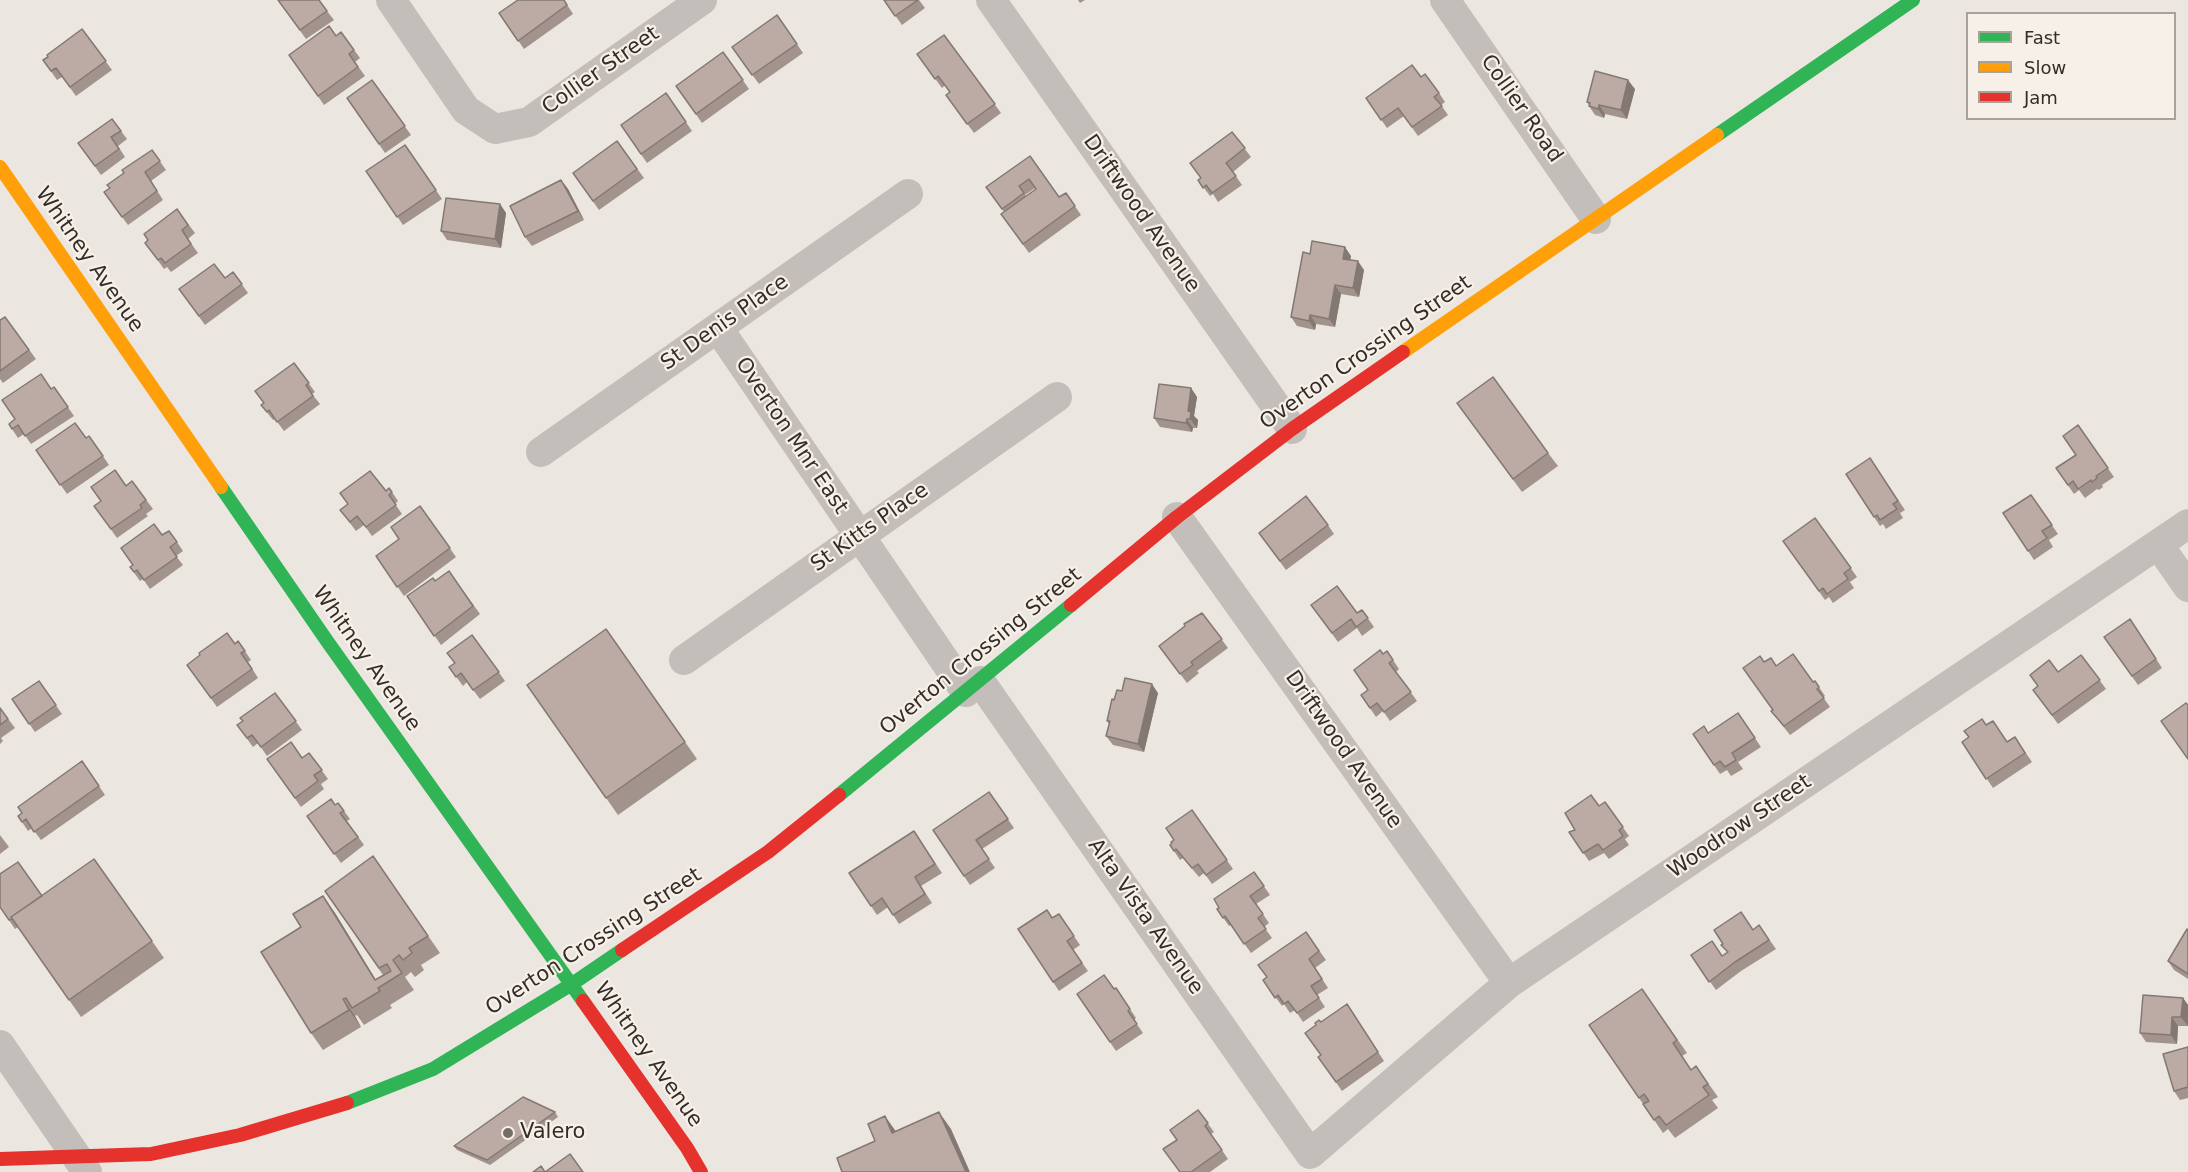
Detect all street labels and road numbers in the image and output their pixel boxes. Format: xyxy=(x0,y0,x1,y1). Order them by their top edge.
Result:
street label: Collier Street xyxy=(538,21,664,121)
street label: Collier Road xyxy=(1475,50,1567,168)
street label: Driftwood Avenue xyxy=(1077,130,1205,298)
street label: Whitney Avenue xyxy=(29,183,149,337)
street label: St Denis Place xyxy=(656,270,794,376)
street label: Overton Crossing Street xyxy=(1256,270,1476,436)
street label: Overton Mnr East xyxy=(729,353,853,519)
street label: St Kitts Place xyxy=(806,478,934,578)
street label: Overton Crossing Street xyxy=(875,563,1087,741)
street label: Whitney Avenue xyxy=(306,582,426,736)
street label: Driftwood Avenue xyxy=(1279,666,1407,834)
street label: Woodrow Street xyxy=(1664,770,1816,884)
street label: Alta Vista Avenue xyxy=(1082,834,1208,1000)
street label: Overton Crossing Street xyxy=(481,863,707,1021)
street label: Whitney Avenue xyxy=(588,978,708,1132)

